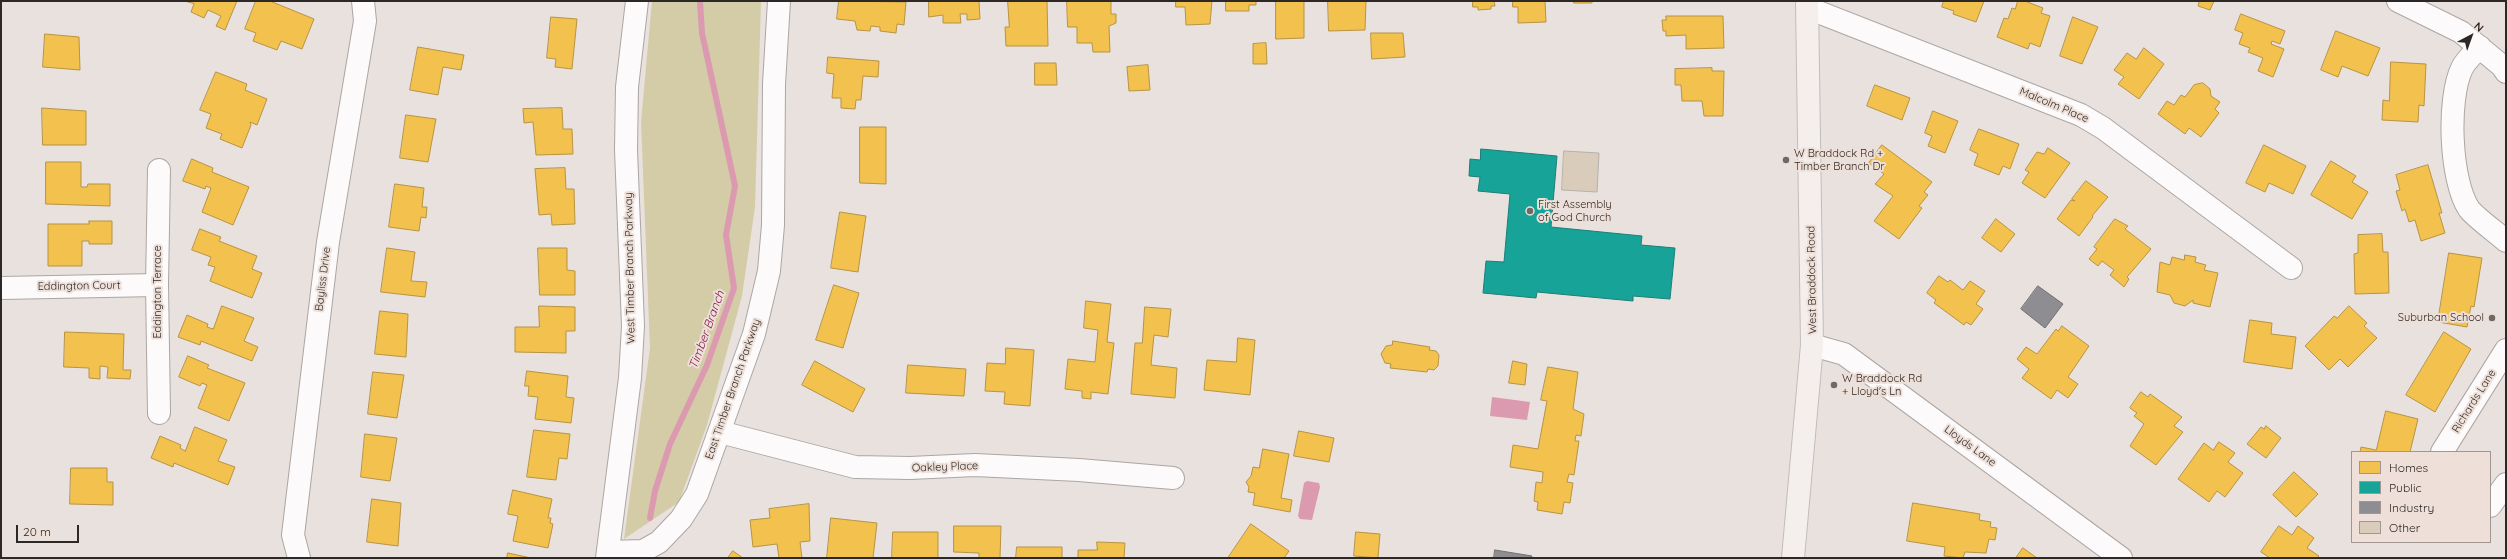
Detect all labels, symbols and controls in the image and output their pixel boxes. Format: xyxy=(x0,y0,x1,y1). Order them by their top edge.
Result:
north arrow xyxy=(2451,16,2491,56)
text: N xyxy=(2471,19,2487,35)
street label: Malcolm Place xyxy=(2017,85,2091,125)
place label: W Braddock Rd + Timber Branch Dr xyxy=(1794,147,1885,173)
marker: W Braddock Rd + Timber Branch Dr xyxy=(1781,155,1791,165)
street label: West Timber Branch Parkway xyxy=(622,192,638,344)
place label: First Assembly of God Church xyxy=(1538,198,1612,224)
marker: First Assembly of God Church xyxy=(1525,206,1535,216)
street label: West Braddock Road xyxy=(1804,226,1820,334)
street label: Eddington Terrace xyxy=(151,245,165,339)
street label: Bayliss Drive xyxy=(313,246,333,312)
street label: Eddington Court xyxy=(37,279,121,293)
water label: Timber Branch xyxy=(686,289,728,371)
place label: Suburban School xyxy=(2398,311,2484,325)
marker: Suburban School xyxy=(2487,313,2497,323)
street label: East Timber Branch Parkway xyxy=(703,317,763,461)
street label: Richards Lane xyxy=(2449,367,2499,435)
place label: W Braddock Rd + Lloyd's Ln xyxy=(1842,372,1922,398)
marker: W Braddock Rd + Lloyd's Ln xyxy=(1829,380,1839,390)
street label: Lloyds Lane xyxy=(1941,423,1999,469)
legend xyxy=(2351,451,2491,543)
street label: Oakley Place xyxy=(912,459,978,475)
text: Homes xyxy=(2389,460,2428,475)
text: Public xyxy=(2389,480,2422,495)
text: Industry xyxy=(2389,500,2434,515)
scale bar xyxy=(18,517,81,543)
text: Other xyxy=(2389,520,2420,535)
text: 20 m xyxy=(23,524,51,539)

